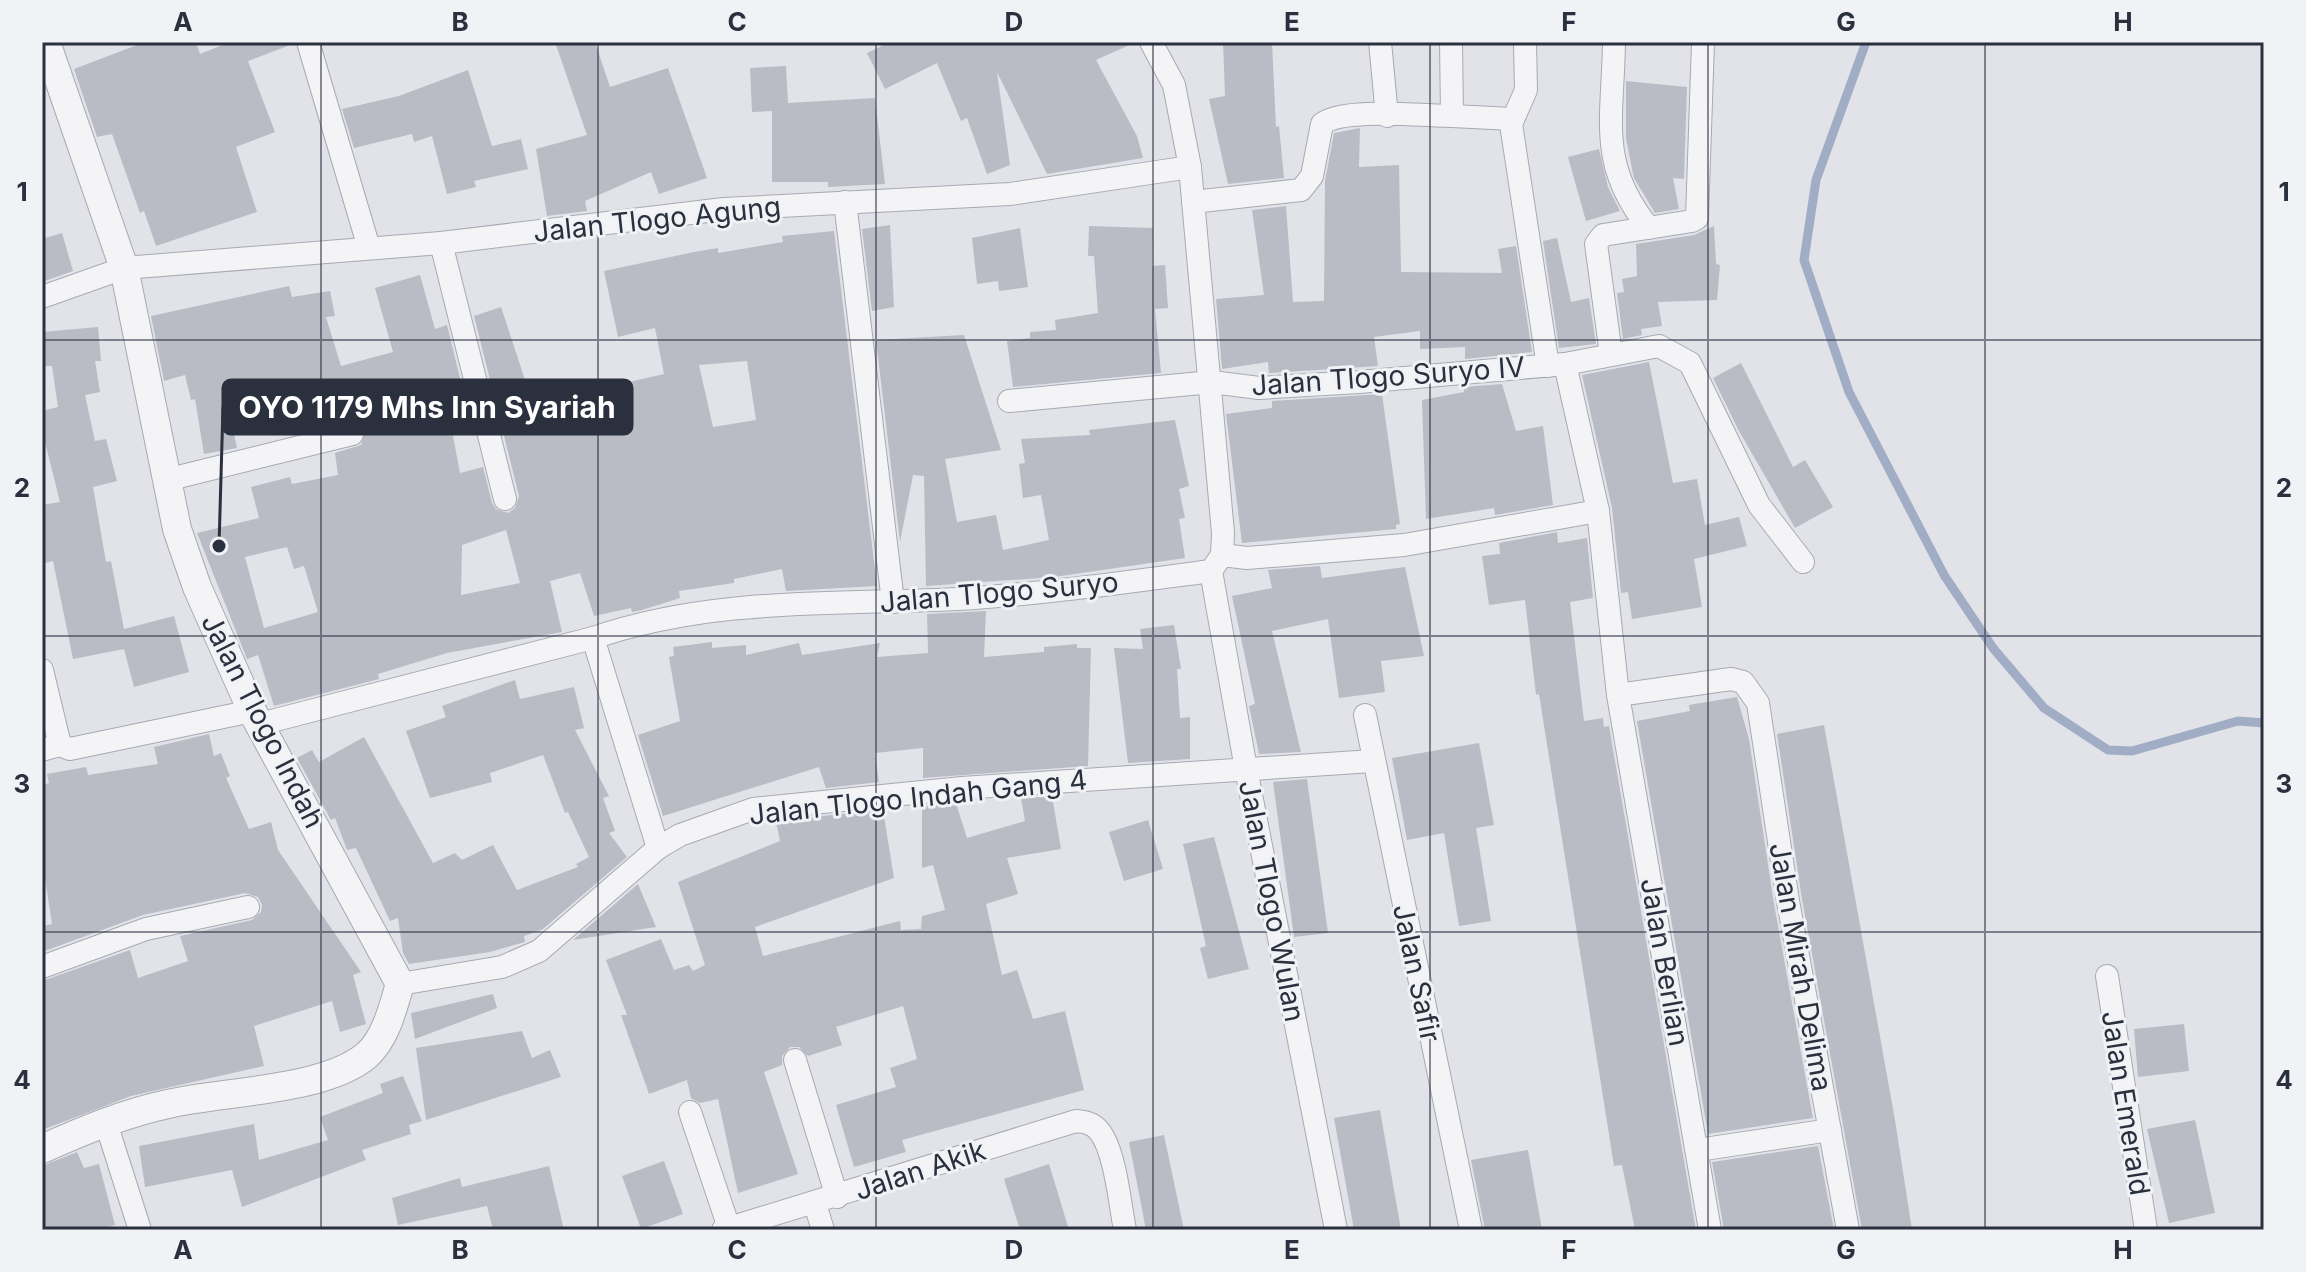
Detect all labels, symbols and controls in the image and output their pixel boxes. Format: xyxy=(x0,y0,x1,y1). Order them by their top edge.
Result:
text: A xyxy=(173,6,193,37)
text: B xyxy=(451,6,469,37)
text: C xyxy=(727,6,747,37)
text: D xyxy=(1005,6,1023,37)
text: E xyxy=(1284,6,1300,37)
text: F xyxy=(1561,6,1577,37)
text: G xyxy=(1836,6,1856,37)
text: H xyxy=(2113,6,2133,37)
text: 1 xyxy=(16,176,28,207)
text: 1 xyxy=(2278,176,2290,207)
street label: Jalan Tlogo Agung xyxy=(531,189,783,249)
street label: Jalan Tlogo Suryo IV xyxy=(1250,349,1526,403)
callout: OYO 1179 Mhs Inn Syariah xyxy=(223,380,632,434)
text: OYO 1179 Mhs Inn Syariah xyxy=(238,389,616,425)
text: 2 xyxy=(14,472,30,503)
text: 2 xyxy=(2276,472,2292,503)
street label: Jalan Tlogo Suryo xyxy=(878,565,1120,619)
street label: Jalan Tlogo Indah xyxy=(194,608,332,834)
street label: Jalan Tlogo Indah Gang 4 xyxy=(747,762,1089,832)
text: 3 xyxy=(14,768,30,799)
text: 3 xyxy=(2276,768,2292,799)
street label: Jalan Tlogo Wulan xyxy=(1232,777,1312,1025)
street label: Jalan Mirah Delima xyxy=(1762,840,1840,1094)
street label: Jalan Berlian xyxy=(1633,875,1697,1049)
street label: Jalan Safir xyxy=(1386,901,1448,1045)
street label: Jalan Emerald xyxy=(2095,1008,2157,1198)
text: 4 xyxy=(13,1064,31,1095)
text: 4 xyxy=(2275,1064,2293,1095)
street label: Jalan Akik xyxy=(850,1133,990,1207)
text: A xyxy=(173,1234,193,1265)
text: B xyxy=(451,1234,469,1265)
text: C xyxy=(727,1234,747,1265)
text: D xyxy=(1005,1234,1023,1265)
text: E xyxy=(1284,1234,1300,1265)
text: F xyxy=(1561,1234,1577,1265)
text: G xyxy=(1836,1234,1856,1265)
text: H xyxy=(2113,1234,2133,1265)

